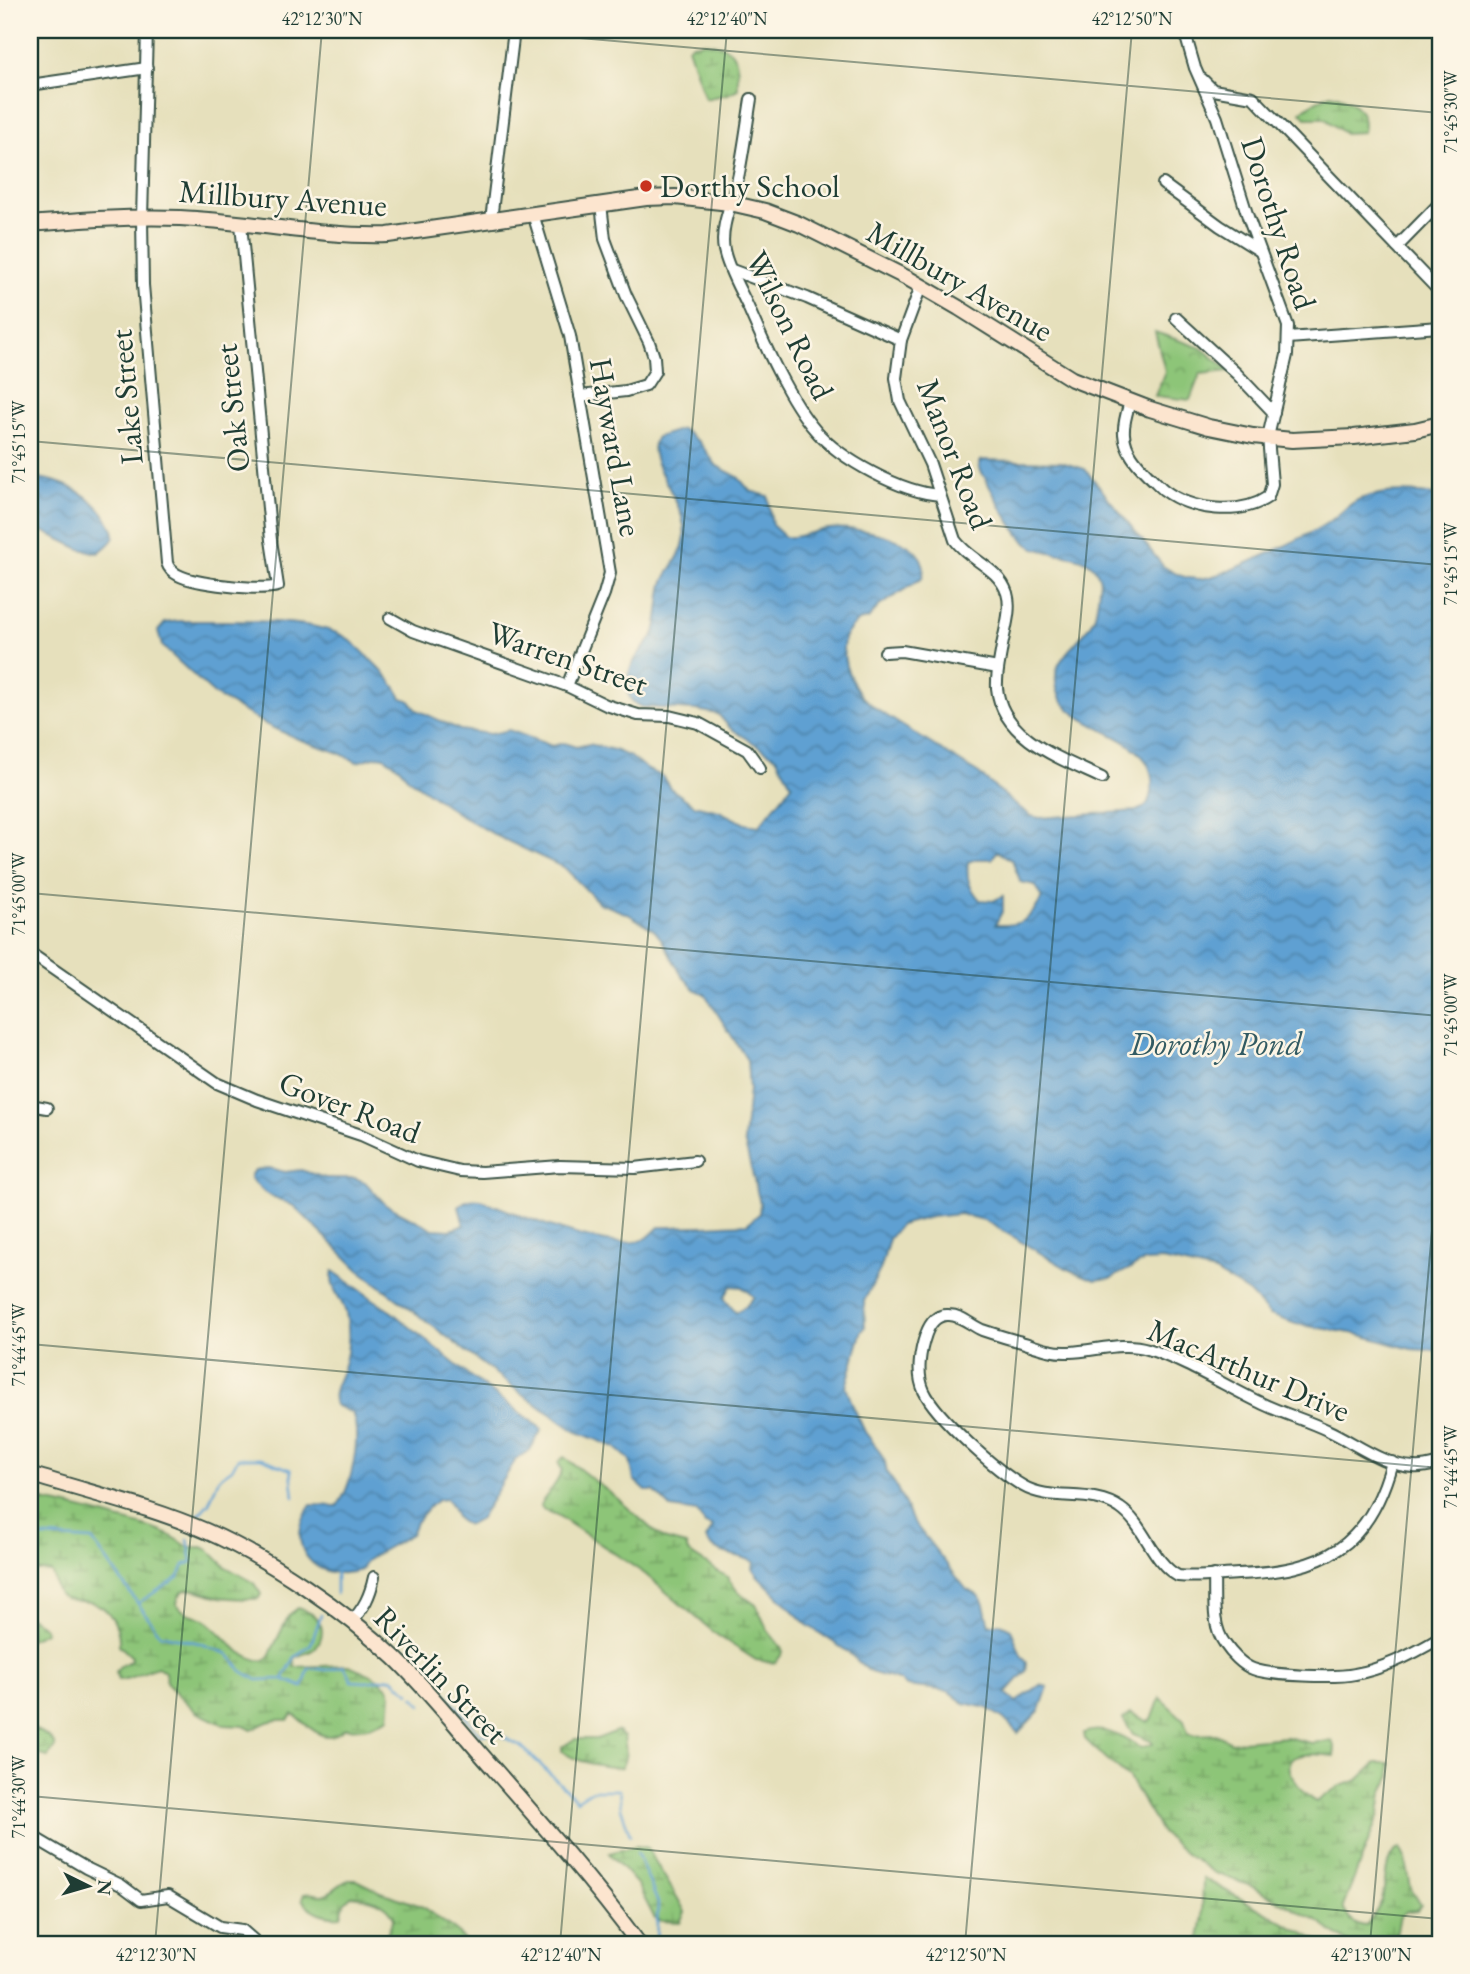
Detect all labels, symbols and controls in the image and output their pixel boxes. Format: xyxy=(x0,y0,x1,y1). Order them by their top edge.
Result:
text: 42°12'30"N xyxy=(282,7,363,30)
text: 42°12'40"N xyxy=(687,7,768,30)
text: 42°12'50"N xyxy=(1092,7,1173,30)
text: 71°45'30"W xyxy=(1439,70,1462,154)
street label: Dorothy Road xyxy=(1231,131,1327,315)
place label: Dorthy School xyxy=(660,165,840,207)
street label: Millbury Avenue xyxy=(178,170,388,226)
marker: Dorthy School xyxy=(638,178,654,194)
street label: Millbury Avenue xyxy=(859,211,1061,351)
street label: Wilson Road xyxy=(736,244,844,407)
street label: Lake Street xyxy=(99,328,153,466)
street label: Oak Street xyxy=(204,342,260,474)
street label: Hayward Lane xyxy=(580,354,652,540)
street label: Manor Road xyxy=(907,373,1003,536)
text: 71°45'15"W xyxy=(7,400,30,484)
text: 71°45'15"W xyxy=(1439,522,1462,606)
street label: Warren Street xyxy=(483,611,653,705)
text: 71°45'00"W xyxy=(7,852,30,936)
text: 71°45'00"W xyxy=(1439,973,1462,1057)
water label: Dorothy Pond xyxy=(1128,1022,1304,1065)
street label: Gover Road xyxy=(273,1061,428,1153)
text: 71°44'45"W xyxy=(7,1303,30,1387)
street label: MacArthur Drive xyxy=(1142,1309,1356,1431)
text: 71°44'45"W xyxy=(1439,1425,1462,1509)
street label: Riverlin Street xyxy=(365,1597,517,1753)
text: 71°44'30"W xyxy=(7,1755,30,1839)
north arrow xyxy=(52,1852,122,1922)
text: N xyxy=(91,1879,118,1897)
text: 42°12'30"N xyxy=(116,1943,197,1966)
text: 42°12'40"N xyxy=(521,1943,602,1966)
text: 42°12'50"N xyxy=(926,1943,1007,1966)
text: 42°13'00"N xyxy=(1331,1943,1412,1966)

